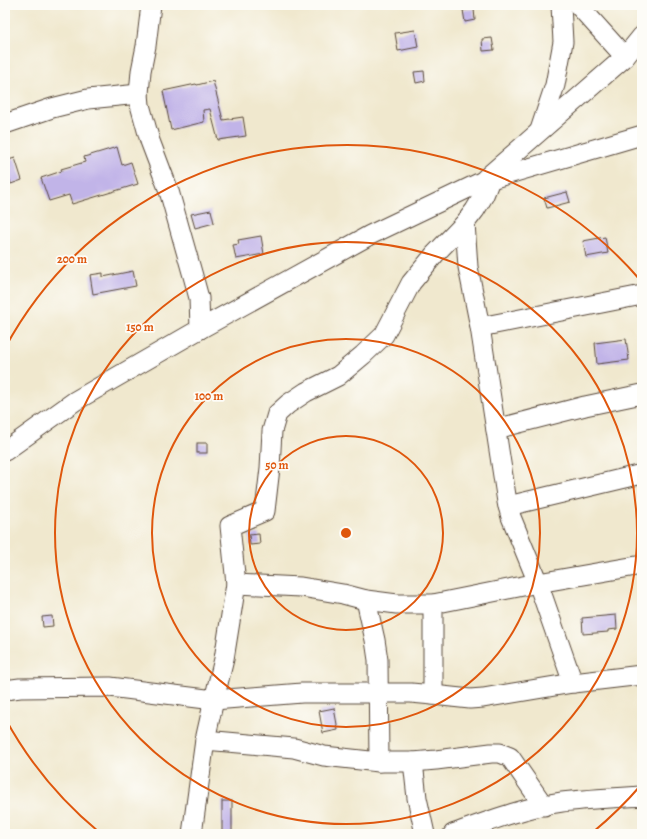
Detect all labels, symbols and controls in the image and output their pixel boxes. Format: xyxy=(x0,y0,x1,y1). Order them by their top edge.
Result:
text: 200 m xyxy=(57,251,87,267)
text: 150 m xyxy=(126,319,154,335)
text: 100 m xyxy=(195,388,223,404)
text: 50 m xyxy=(265,457,289,473)
centre of rings xyxy=(339,526,353,540)

